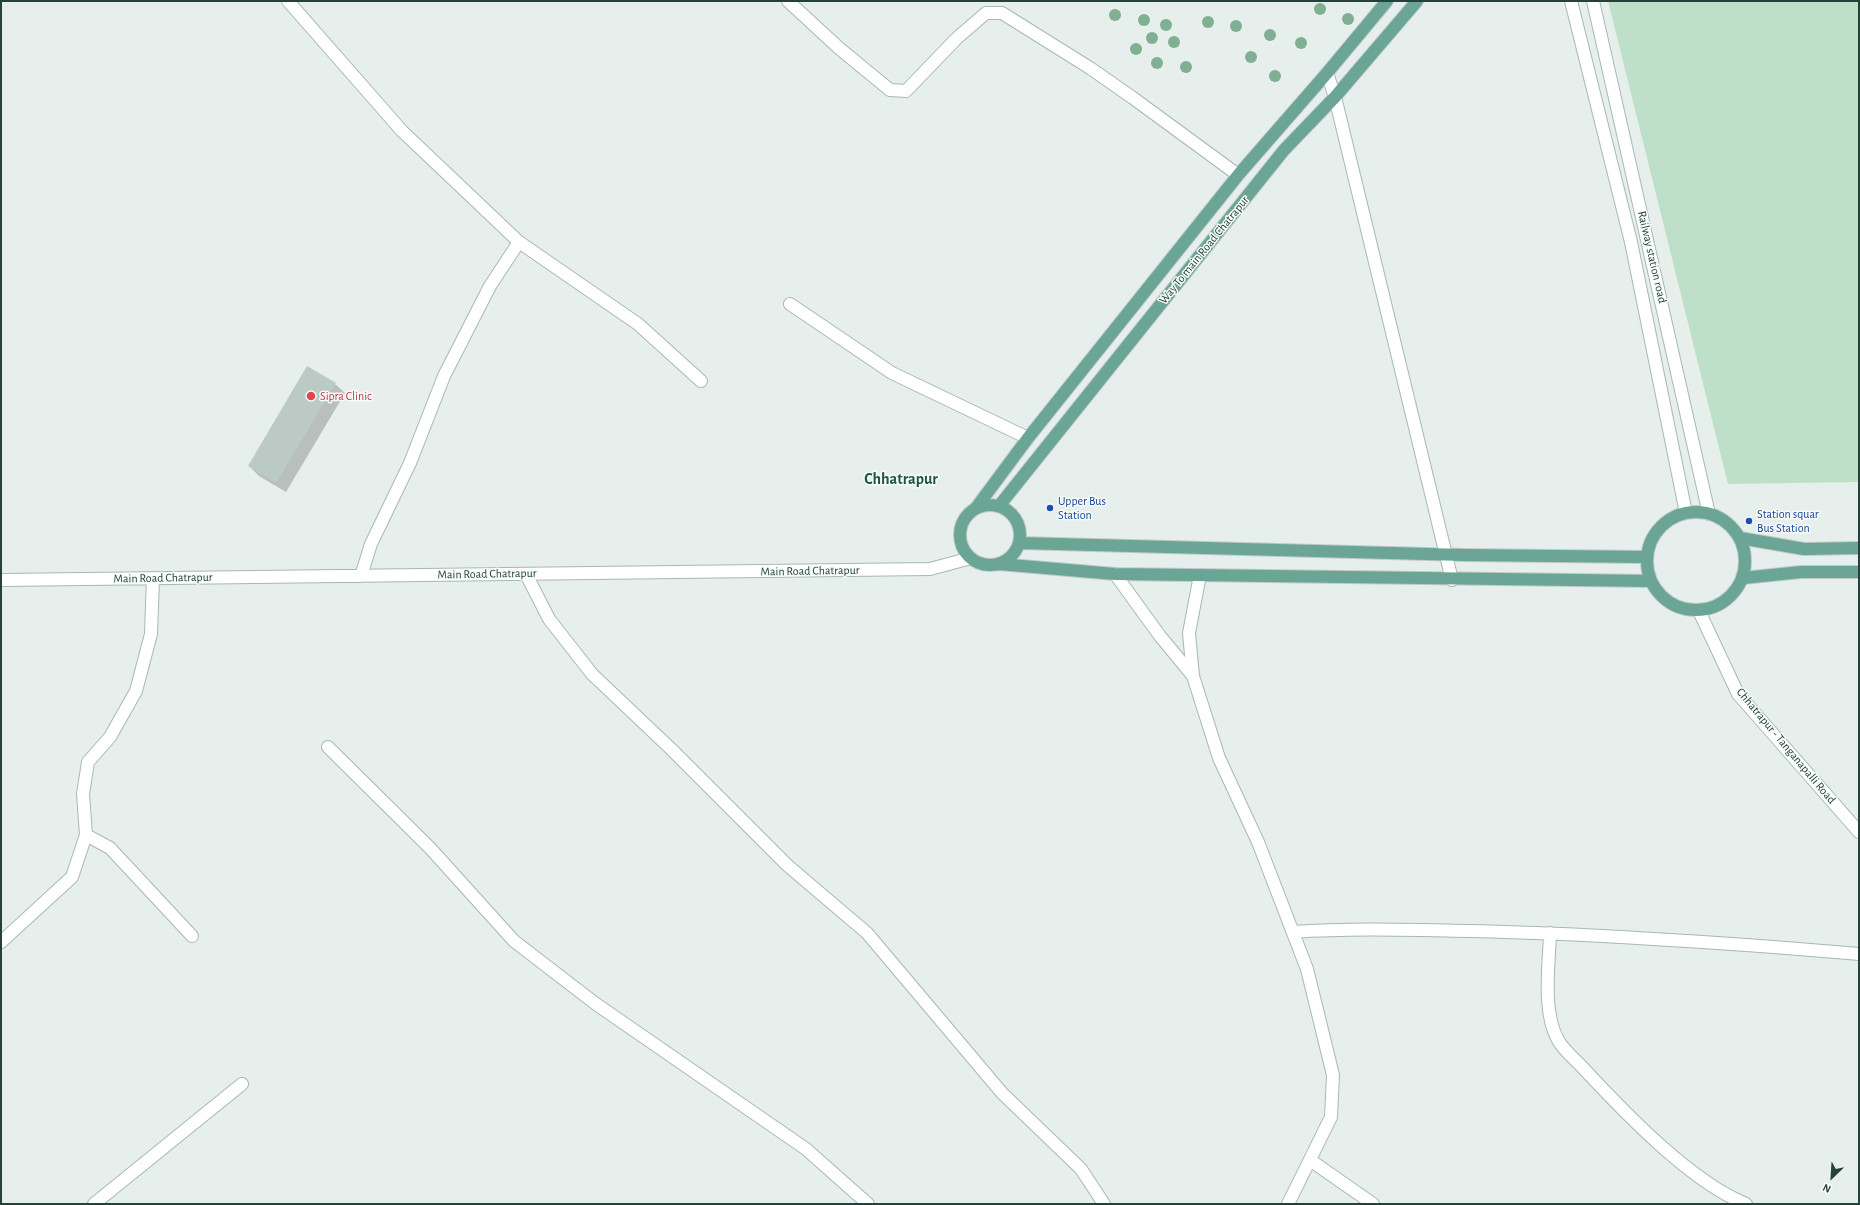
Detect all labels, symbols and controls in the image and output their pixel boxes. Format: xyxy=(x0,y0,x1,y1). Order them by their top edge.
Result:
street label: Way To main Road Chatrapur xyxy=(1156,193,1252,307)
street label: Railway station road xyxy=(1634,209,1670,305)
place label: Sipra Clinic xyxy=(320,389,372,403)
marker: Sipra Clinic xyxy=(305,390,317,402)
district label: Chhatrapur xyxy=(864,469,938,489)
place label: Upper Bus Station xyxy=(1058,494,1106,522)
marker: Upper Bus Station xyxy=(1045,503,1055,513)
place label: Station squar Bus Station xyxy=(1757,507,1819,535)
marker: Station squar Bus Station xyxy=(1744,516,1754,526)
street label: Main Road Chatrapur xyxy=(760,563,860,579)
street label: Main Road Chatrapur xyxy=(437,566,537,582)
street label: Main Road Chatrapur xyxy=(113,570,213,586)
street label: Chhatrapur - Tanganapalli Road xyxy=(1733,685,1839,807)
north arrow xyxy=(1812,1157,1852,1197)
text: N xyxy=(1821,1182,1833,1195)

